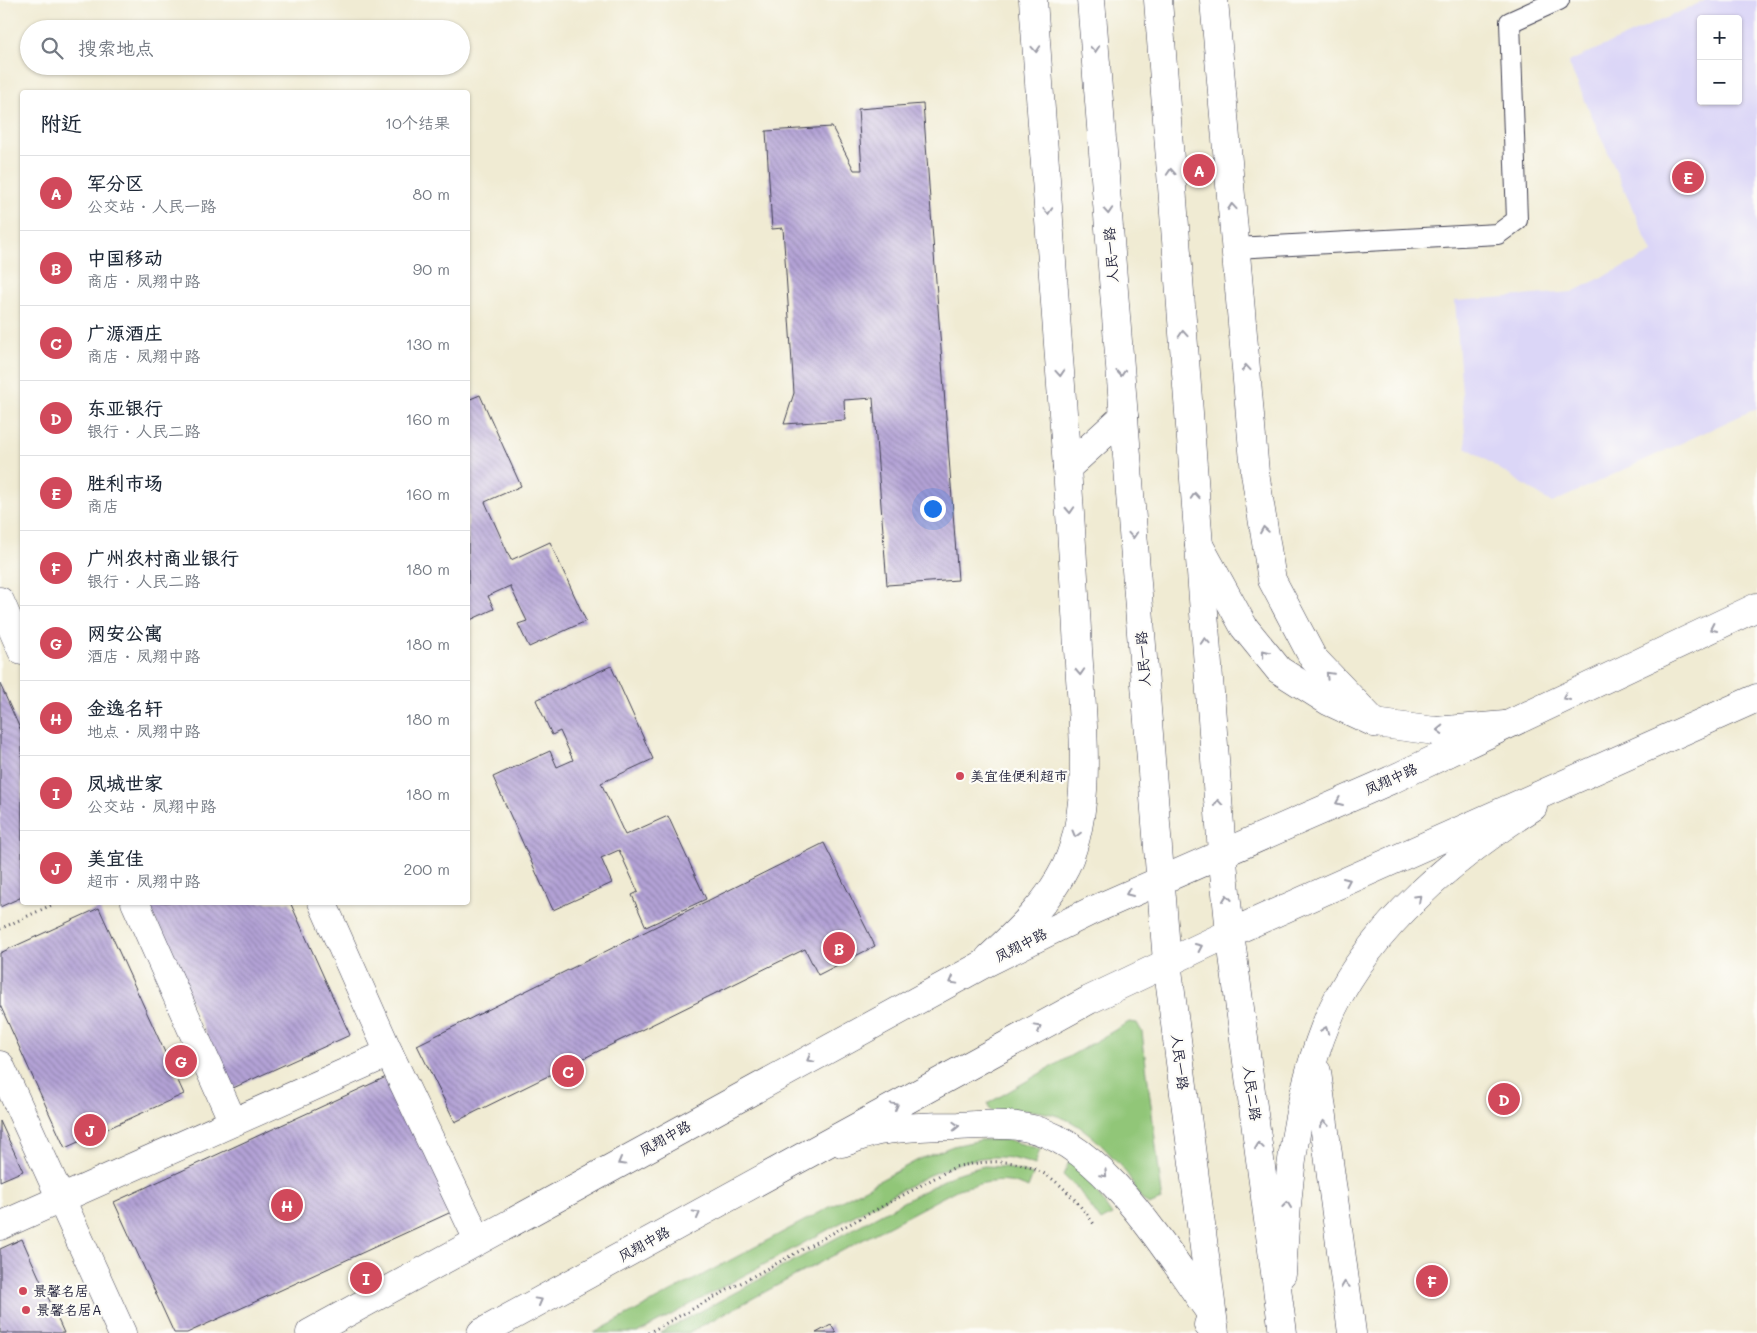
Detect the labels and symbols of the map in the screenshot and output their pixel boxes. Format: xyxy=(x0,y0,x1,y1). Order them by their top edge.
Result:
one-way arrow xyxy=(1031,45,1042,53)
one-way arrow xyxy=(1089,45,1100,53)
pin: A xyxy=(1183,151,1215,189)
pin: E xyxy=(1672,158,1704,196)
one-way arrow xyxy=(1165,168,1176,176)
one-way arrow xyxy=(1227,202,1238,210)
one-way arrow xyxy=(1043,207,1054,215)
one-way arrow xyxy=(1102,207,1113,215)
street label: 人民一路 xyxy=(1099,226,1122,284)
one-way arrow xyxy=(1177,330,1188,338)
one-way arrow xyxy=(1241,364,1252,372)
one-way arrow xyxy=(1055,369,1066,377)
one-way arrow xyxy=(1115,369,1126,377)
one-way arrow xyxy=(1190,492,1201,500)
your location xyxy=(920,496,946,522)
one-way arrow xyxy=(1064,506,1075,514)
one-way arrow xyxy=(1260,525,1270,534)
one-way arrow xyxy=(1127,531,1138,539)
one-way arrow xyxy=(1709,622,1718,632)
street label: 人民一路 xyxy=(1131,630,1154,688)
one-way arrow xyxy=(1200,637,1211,645)
one-way arrow xyxy=(1263,650,1271,659)
one-way arrow xyxy=(1074,668,1085,676)
one-way arrow xyxy=(1326,672,1335,681)
one-way arrow xyxy=(1562,691,1571,701)
one-way arrow xyxy=(1436,725,1444,736)
street label: 凤翔中路 xyxy=(1361,758,1420,799)
place label: 美宜佳便利超市 xyxy=(970,766,1068,785)
marker: 美宜佳便利超市 xyxy=(954,770,966,782)
one-way arrow xyxy=(1335,795,1344,806)
one-way arrow xyxy=(1213,799,1224,807)
one-way arrow xyxy=(1071,829,1082,838)
one-way arrow xyxy=(1342,876,1351,887)
one-way arrow xyxy=(1126,887,1135,897)
one-way arrow xyxy=(1222,894,1233,902)
one-way arrow xyxy=(1412,895,1421,904)
street label: 凤翔中路 xyxy=(992,923,1050,966)
pin: B xyxy=(823,929,855,967)
one-way arrow xyxy=(1194,943,1203,954)
one-way arrow xyxy=(949,975,958,985)
one-way arrow xyxy=(1032,1024,1041,1034)
one-way arrow xyxy=(1319,1026,1329,1034)
street label: 人民一路 xyxy=(1168,1033,1193,1091)
pin: G xyxy=(165,1042,197,1080)
pin: C xyxy=(552,1052,584,1090)
one-way arrow xyxy=(806,1053,815,1063)
street label: 人民二路 xyxy=(1239,1064,1266,1122)
pin: D xyxy=(1488,1080,1520,1118)
one-way arrow xyxy=(890,1102,899,1112)
pin: J xyxy=(74,1111,106,1149)
street label: 凤翔中路 xyxy=(636,1116,694,1159)
one-way arrow xyxy=(1319,1119,1329,1128)
one-way arrow xyxy=(952,1120,960,1131)
one-way arrow xyxy=(1254,1142,1265,1150)
one-way arrow xyxy=(618,1156,627,1166)
one-way arrow xyxy=(1098,1168,1107,1177)
pin: H xyxy=(271,1186,303,1224)
one-way arrow xyxy=(1281,1200,1292,1208)
one-way arrow xyxy=(692,1211,701,1221)
street label: 风翔中路 xyxy=(615,1222,673,1265)
pin: I xyxy=(350,1259,382,1297)
pin: F xyxy=(1416,1262,1448,1300)
one-way arrow xyxy=(1340,1280,1351,1288)
place label: 景馨名居 xyxy=(33,1281,89,1300)
marker: 景馨名居 xyxy=(17,1285,29,1297)
one-way arrow xyxy=(534,1297,543,1307)
place label: 景馨名居A xyxy=(36,1300,102,1319)
marker: 景馨名居A xyxy=(20,1304,32,1316)

